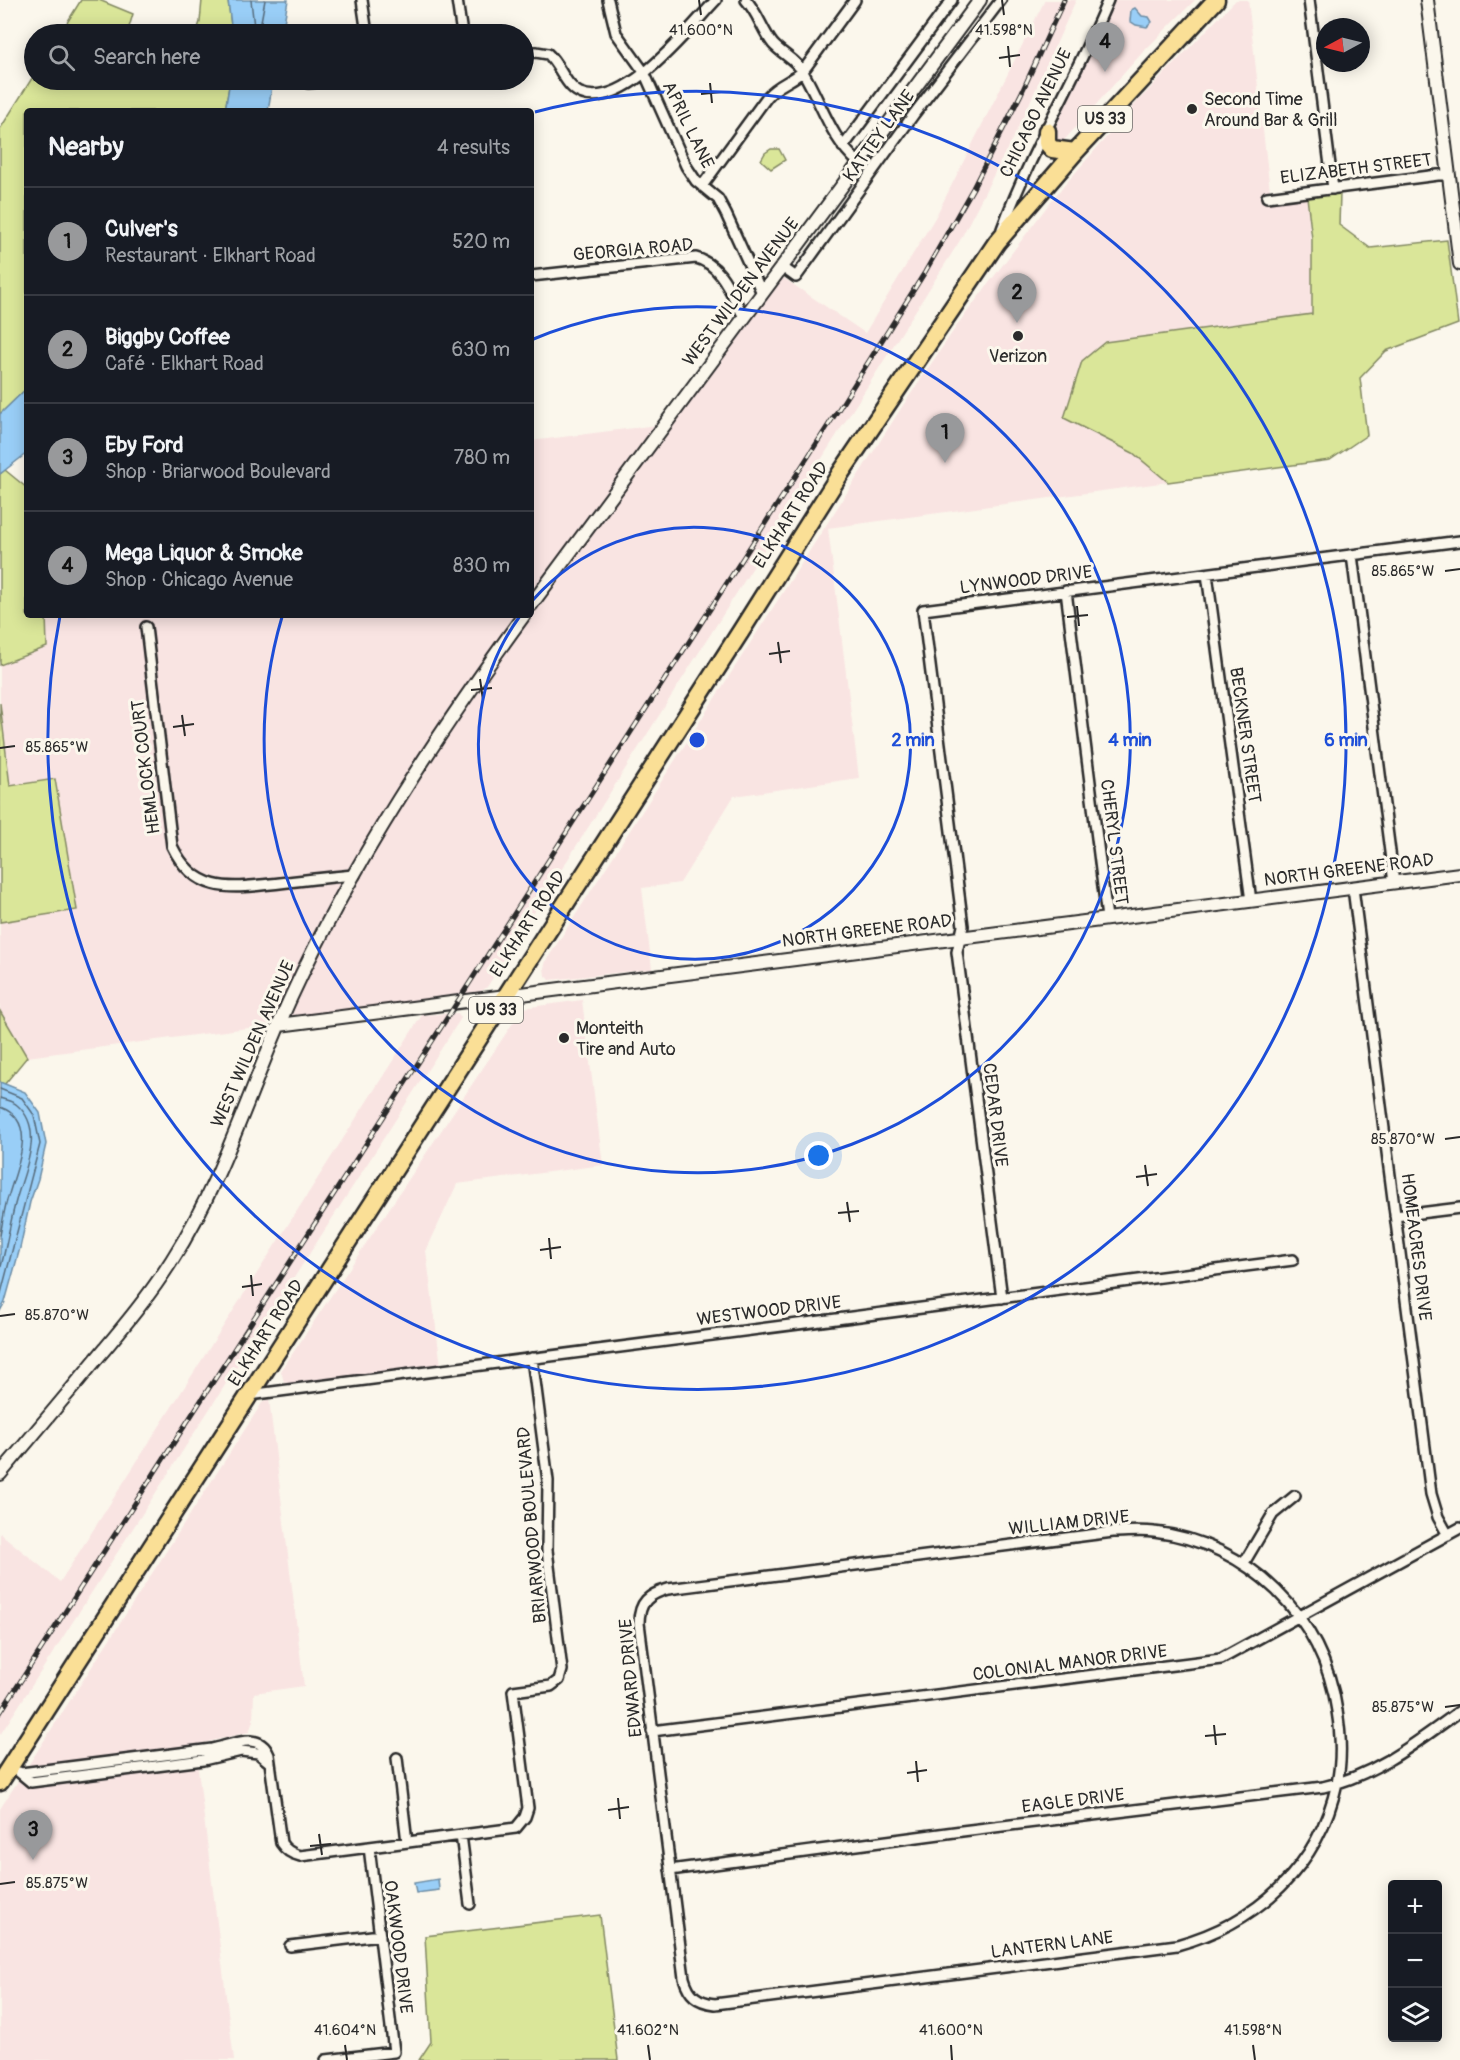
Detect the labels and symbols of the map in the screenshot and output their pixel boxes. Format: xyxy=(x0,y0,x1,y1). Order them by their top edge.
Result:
north arrow xyxy=(1316,18,1370,72)
text: 41.600°N xyxy=(669,21,733,40)
text: 41.598°N xyxy=(975,21,1033,40)
pin: 4 xyxy=(1086,22,1124,72)
street label: CHICAGO AVENUE xyxy=(995,45,1077,181)
street label: APRIL LANE xyxy=(657,77,719,173)
street label: KATTEY LANE xyxy=(838,85,920,187)
place label: Second Time Around Bar & Grill xyxy=(1204,88,1338,132)
marker: Second Time Around Bar & Grill xyxy=(1185,102,1199,116)
road number: US 33 xyxy=(1078,106,1132,132)
street label: ELIZABETH STREET xyxy=(1279,148,1433,190)
street label: WEST WILDEN AVENUE xyxy=(678,213,804,371)
street label: GEORGIA ROAD xyxy=(572,233,694,267)
pin: 2 xyxy=(998,274,1036,323)
marker: Verizon xyxy=(1011,329,1025,343)
place label: Verizon xyxy=(989,345,1047,368)
pin: 1 xyxy=(926,414,964,463)
street label: ELKHART ROAD xyxy=(748,457,834,573)
street label: LYNWOOD DRIVE xyxy=(959,560,1093,600)
text: 85.865°W xyxy=(1372,562,1435,581)
street label: BECKNER STREET xyxy=(1224,666,1266,804)
street label: HEMLOCK COURT xyxy=(126,698,166,836)
text: 2 min xyxy=(891,729,935,752)
text: 4 min xyxy=(1108,729,1152,752)
text: 6 min xyxy=(1324,729,1368,752)
centre of rings xyxy=(687,730,707,750)
text: 85.865°W xyxy=(26,738,89,757)
street label: CHERYL STREET xyxy=(1095,778,1133,906)
street label: NORTH GREENE ROAD xyxy=(1263,848,1435,892)
street label: ELKHART ROAD xyxy=(485,866,571,982)
street label: NORTH GREENE ROAD xyxy=(781,909,953,953)
street label: WEST WILDEN AVENUE xyxy=(206,957,300,1131)
road number: US 33 xyxy=(469,997,523,1023)
place label: Monteith Tire and Auto xyxy=(576,1017,676,1061)
marker: Monteith Tire and Auto xyxy=(557,1031,571,1045)
street label: CEDAR DRIVE xyxy=(977,1062,1013,1168)
text: 85.870°W xyxy=(1371,1130,1435,1149)
your location xyxy=(804,1141,833,1170)
street label: HOMEACRES DRIVE xyxy=(1396,1172,1436,1322)
street label: ELKHART ROAD xyxy=(223,1275,309,1391)
street label: WESTWOOD DRIVE xyxy=(695,1291,843,1331)
text: 85.870°W xyxy=(25,1306,89,1325)
street label: BRIARWOOD BOULEVARD xyxy=(512,1426,552,1624)
street label: WILLIAM DRIVE xyxy=(1007,1505,1131,1541)
street label: EDWARD DRIVE xyxy=(614,1618,648,1738)
street label: COLONIAL MANOR DRIVE xyxy=(971,1640,1169,1686)
text: 85.875°W xyxy=(1372,1698,1434,1717)
street label: EAGLE DRIVE xyxy=(1020,1783,1126,1819)
pin: 3 xyxy=(14,1810,52,1860)
text: 85.875°W xyxy=(26,1874,88,1893)
street label: OAKWOOD DRIVE xyxy=(378,1879,418,2015)
street label: LANTERN LANE xyxy=(989,1926,1115,1964)
text: 41.604°N xyxy=(314,2021,376,2040)
text: 41.602°N xyxy=(617,2021,679,2040)
text: 41.600°N xyxy=(919,2021,983,2040)
text: 41.598°N xyxy=(1224,2021,1282,2040)

